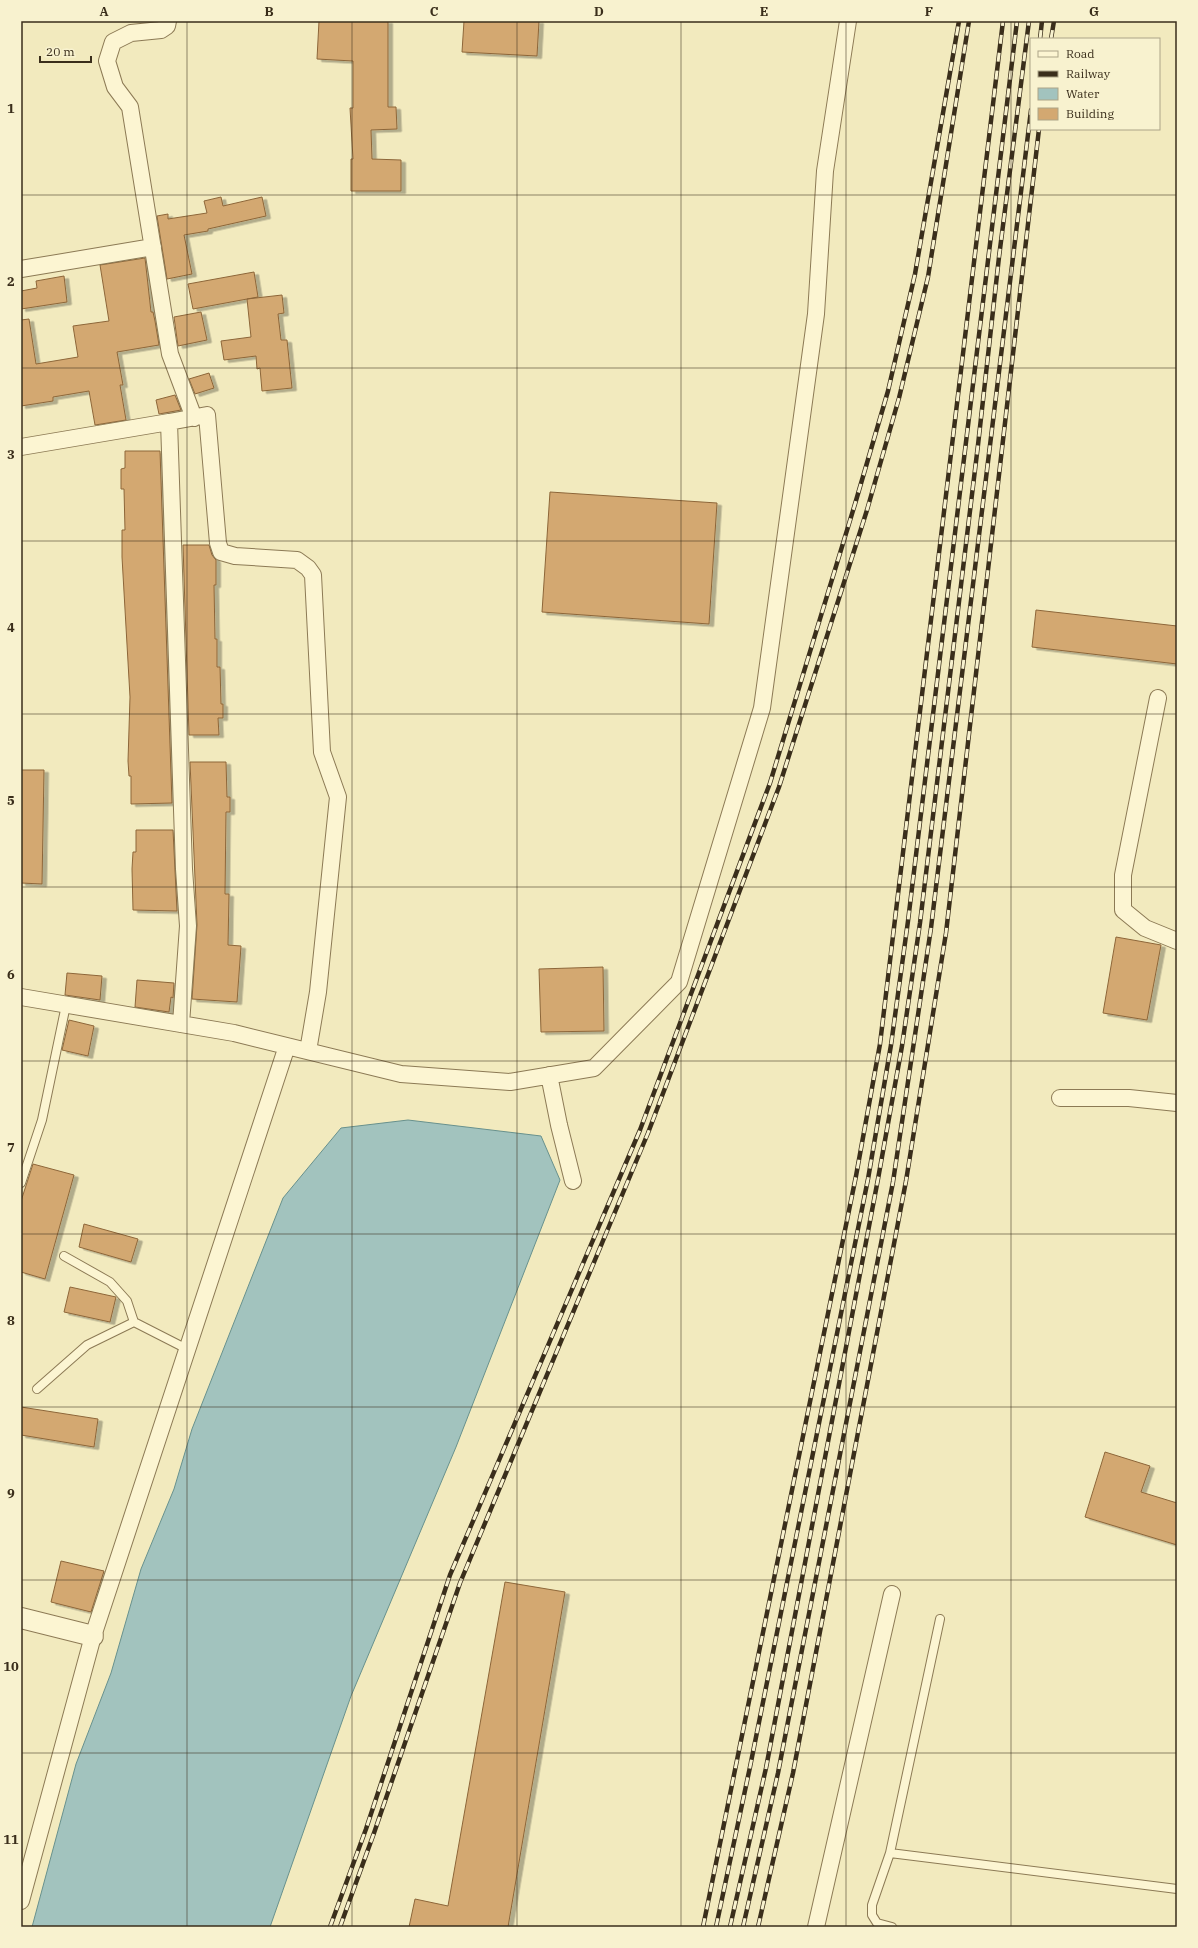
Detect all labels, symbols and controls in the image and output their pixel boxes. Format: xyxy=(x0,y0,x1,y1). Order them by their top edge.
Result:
text: A xyxy=(99,3,109,20)
text: B xyxy=(264,3,274,20)
text: C xyxy=(430,3,439,20)
text: D xyxy=(594,3,604,20)
text: E xyxy=(760,3,768,20)
text: F xyxy=(925,3,933,20)
text: G xyxy=(1089,3,1099,20)
scale bar xyxy=(40,38,91,64)
legend xyxy=(1030,38,1160,130)
text: 20 m xyxy=(46,44,75,59)
text: Road xyxy=(1066,46,1095,61)
text: Railway xyxy=(1066,66,1111,81)
text: Water xyxy=(1066,86,1100,101)
text: 1 xyxy=(7,100,15,117)
text: Building xyxy=(1066,106,1114,121)
text: 2 xyxy=(7,273,15,290)
text: 3 xyxy=(7,446,15,463)
text: 4 xyxy=(7,619,15,636)
text: 5 xyxy=(7,792,15,809)
text: 6 xyxy=(7,966,15,983)
text: 7 xyxy=(7,1139,15,1156)
text: 8 xyxy=(7,1312,15,1329)
text: 9 xyxy=(7,1485,15,1502)
text: 10 xyxy=(3,1658,19,1675)
text: 11 xyxy=(3,1831,19,1848)

